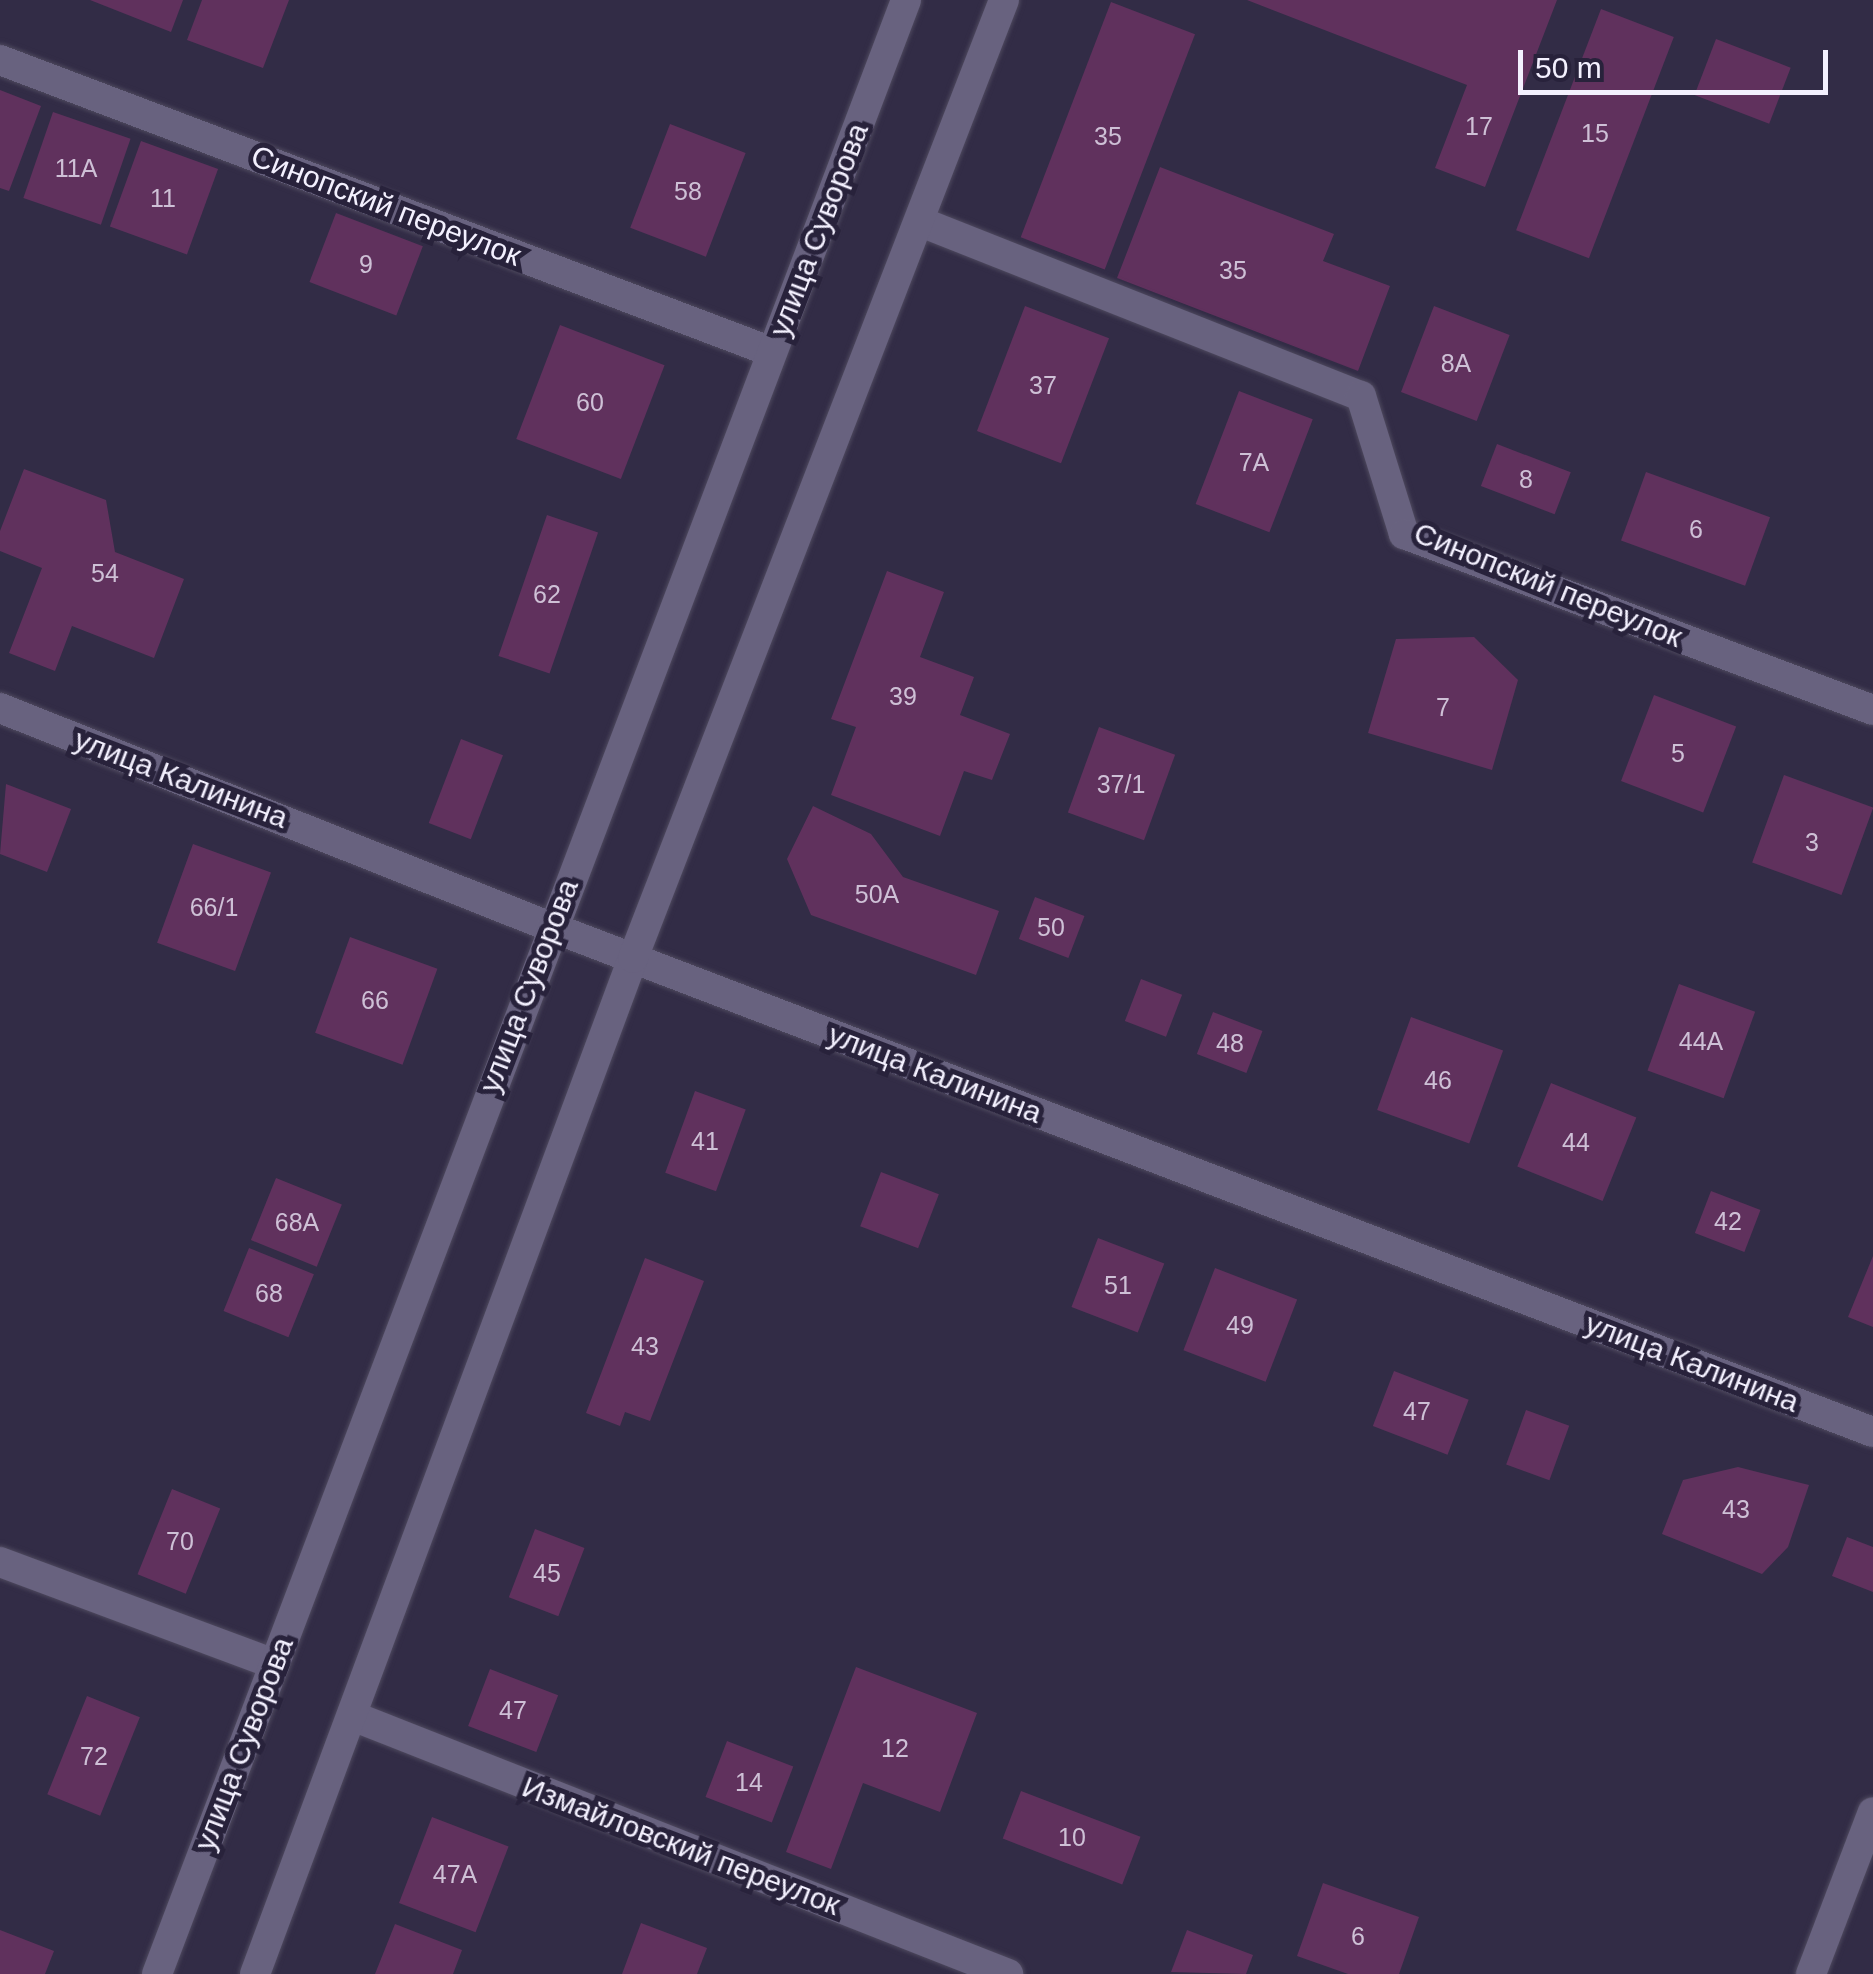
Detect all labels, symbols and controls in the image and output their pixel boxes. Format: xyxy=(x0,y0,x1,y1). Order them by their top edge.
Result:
scale bar xyxy=(1523,30,1833,92)
text: 50 m xyxy=(1535,51,1602,84)
house number: 17 xyxy=(1465,111,1493,141)
street label: улица Суворова xyxy=(762,118,876,342)
house number: 15 xyxy=(1581,118,1609,148)
house number: 35 xyxy=(1094,121,1122,151)
street label: Синопский переулок xyxy=(246,138,526,274)
house number: 11А xyxy=(55,153,97,183)
house number: 58 xyxy=(674,176,702,206)
house number: 11 xyxy=(150,183,176,213)
house number: 9 xyxy=(359,249,373,279)
house number: 35 xyxy=(1219,255,1247,285)
house number: 8А xyxy=(1441,348,1471,378)
house number: 37 xyxy=(1029,370,1057,400)
house number: 60 xyxy=(576,387,604,417)
house number: 7А xyxy=(1239,447,1269,477)
house number: 8 xyxy=(1519,464,1533,494)
house number: 6 xyxy=(1689,514,1703,544)
street label: Синопский переулок xyxy=(1409,515,1687,655)
house number: 54 xyxy=(91,558,119,588)
house number: 62 xyxy=(533,579,561,609)
house number: 39 xyxy=(889,681,917,711)
house number: 7 xyxy=(1436,692,1450,722)
street label: улица Калинина xyxy=(69,722,293,836)
house number: 5 xyxy=(1671,738,1685,768)
house number: 37/1 xyxy=(1097,769,1145,799)
house number: 3 xyxy=(1805,827,1819,857)
street label: улица Суворова xyxy=(472,874,586,1098)
house number: 50А xyxy=(855,879,899,909)
house number: 66/1 xyxy=(190,892,238,922)
house number: 50 xyxy=(1037,912,1065,942)
house number: 66 xyxy=(361,985,389,1015)
street label: улица Калинина xyxy=(823,1017,1047,1131)
house number: 44А xyxy=(1679,1026,1723,1056)
house number: 48 xyxy=(1216,1028,1244,1058)
house number: 46 xyxy=(1424,1065,1452,1095)
house number: 41 xyxy=(691,1126,719,1156)
house number: 44 xyxy=(1562,1127,1590,1157)
house number: 42 xyxy=(1714,1206,1742,1236)
house number: 68А xyxy=(275,1207,319,1237)
house number: 51 xyxy=(1104,1270,1132,1300)
house number: 68 xyxy=(255,1278,283,1308)
street label: улица Калинина xyxy=(1580,1306,1804,1420)
house number: 49 xyxy=(1226,1310,1254,1340)
house number: 43 xyxy=(631,1331,659,1361)
house number: 47 xyxy=(1403,1396,1431,1426)
house number: 43 xyxy=(1722,1494,1750,1524)
house number: 70 xyxy=(166,1526,194,1556)
house number: 45 xyxy=(533,1558,561,1588)
street label: улица Суворова xyxy=(187,1632,301,1856)
house number: 47 xyxy=(499,1695,527,1725)
house number: 12 xyxy=(881,1733,909,1763)
house number: 72 xyxy=(80,1741,108,1771)
house number: 14 xyxy=(735,1767,763,1797)
street label: Измайловский переулок xyxy=(517,1769,845,1923)
house number: 10 xyxy=(1058,1822,1086,1852)
house number: 47А xyxy=(433,1859,477,1889)
house number: 6 xyxy=(1351,1921,1365,1951)

